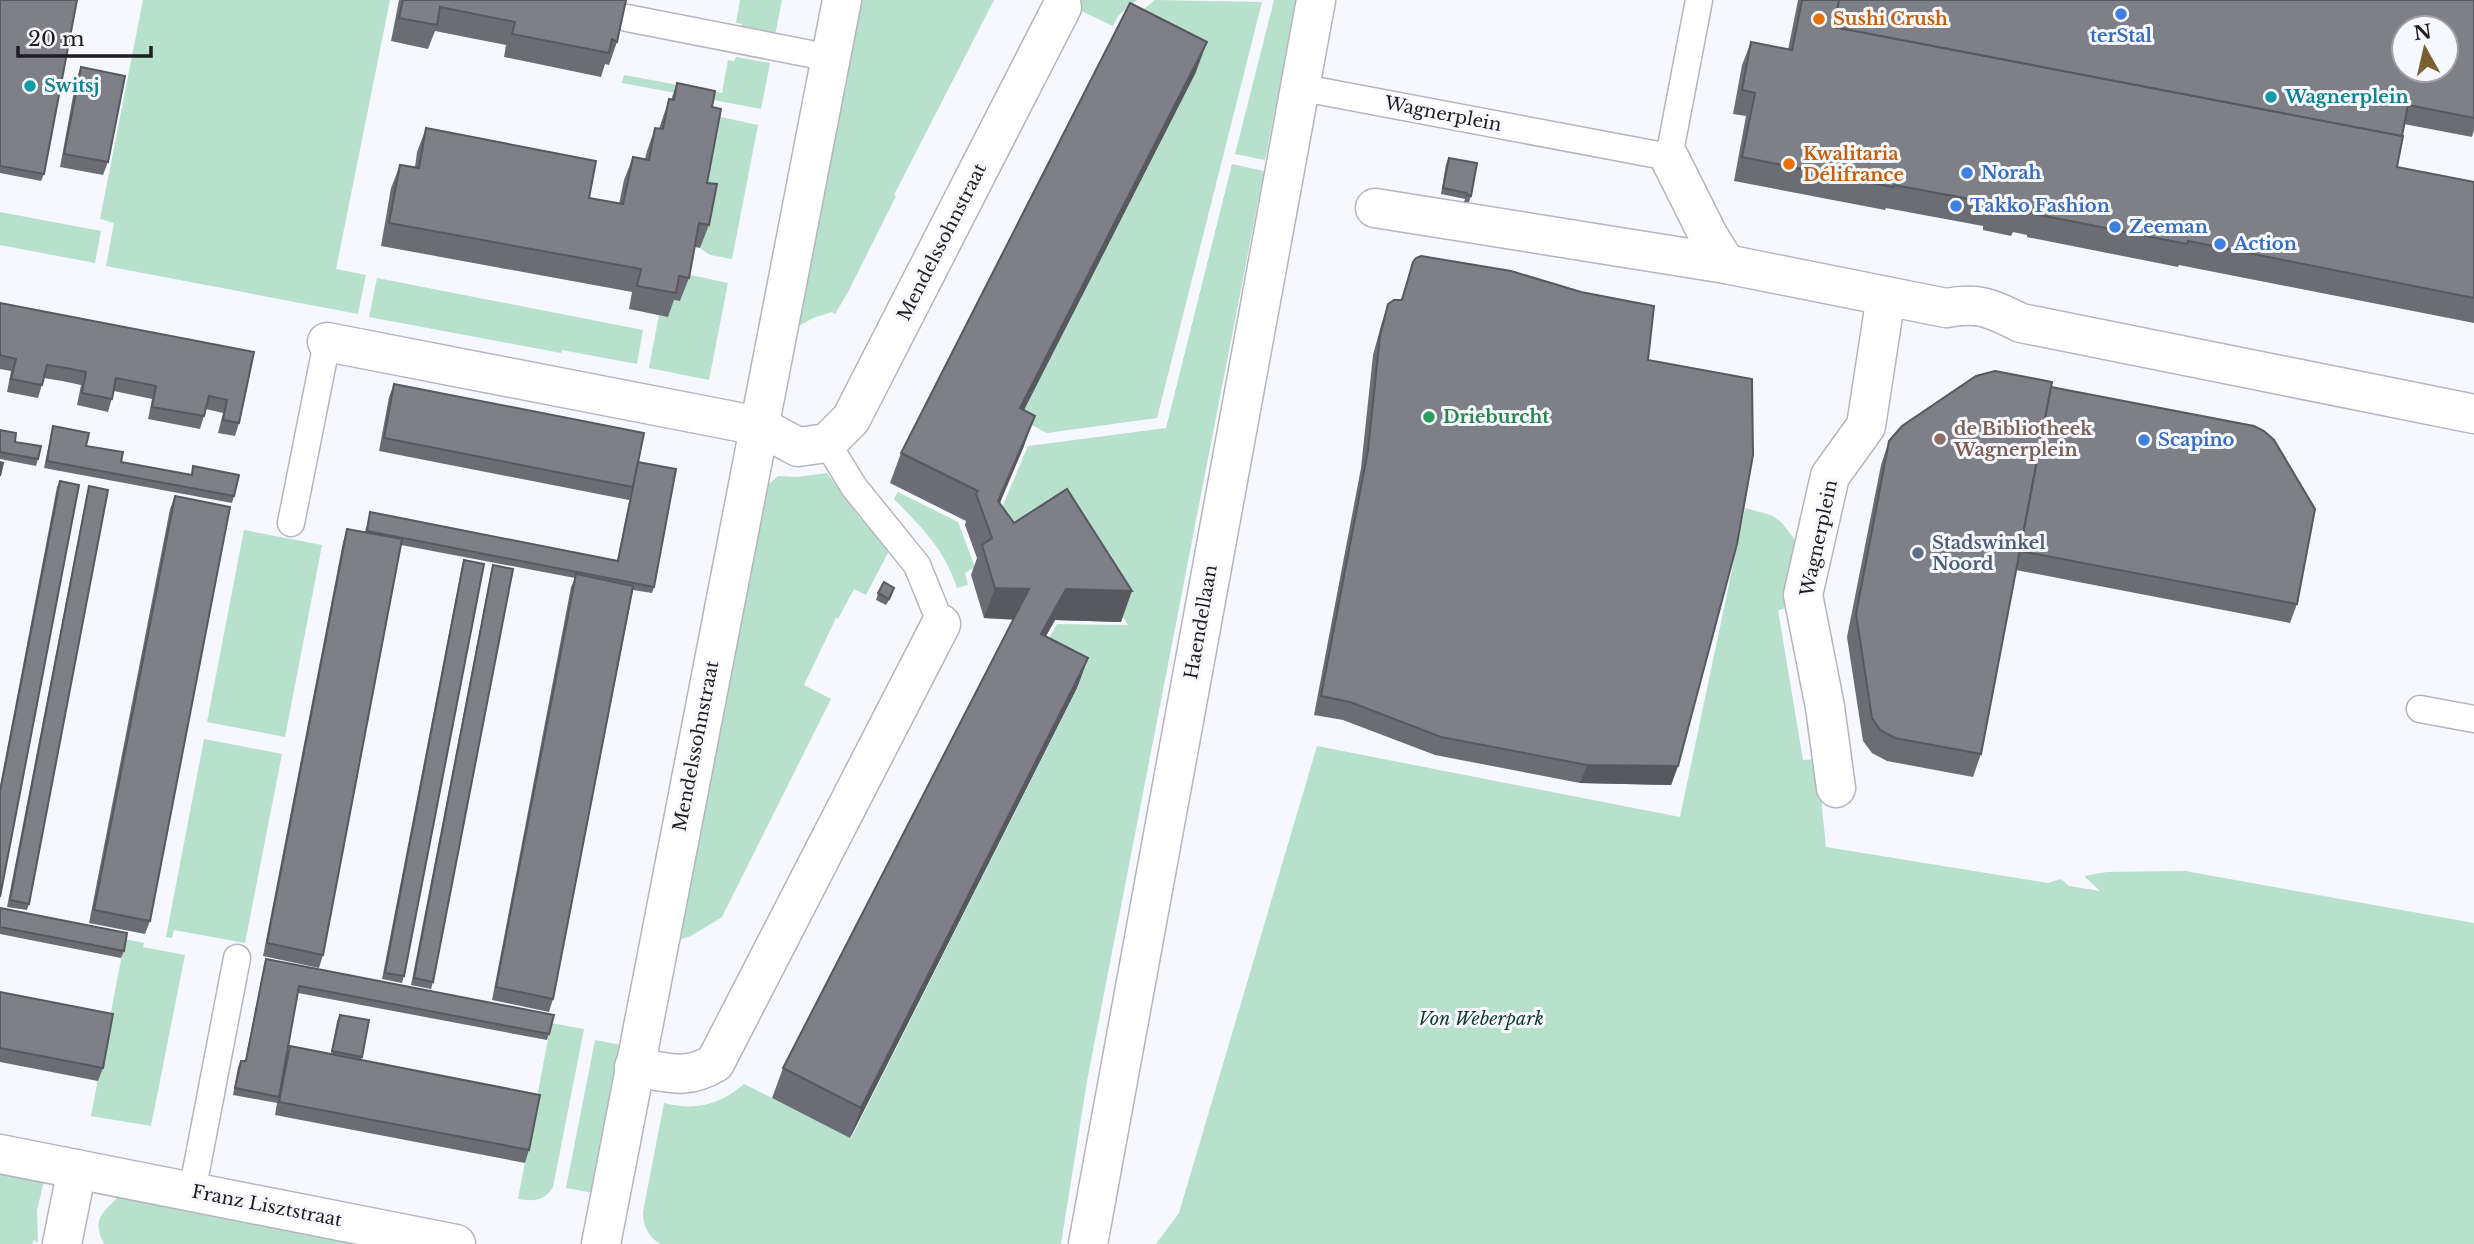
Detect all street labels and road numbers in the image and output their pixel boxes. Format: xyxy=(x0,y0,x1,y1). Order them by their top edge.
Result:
street label: Wagnerplein xyxy=(1382,92,1503,136)
street label: Mendelssohnstraat xyxy=(893,160,991,324)
street label: Wagnerplein xyxy=(1796,478,1842,599)
street label: Haendellaan xyxy=(1180,563,1222,681)
street label: Mendelssohnstraat xyxy=(669,659,723,833)
street label: Franz Lisztstraat xyxy=(190,1181,344,1231)

